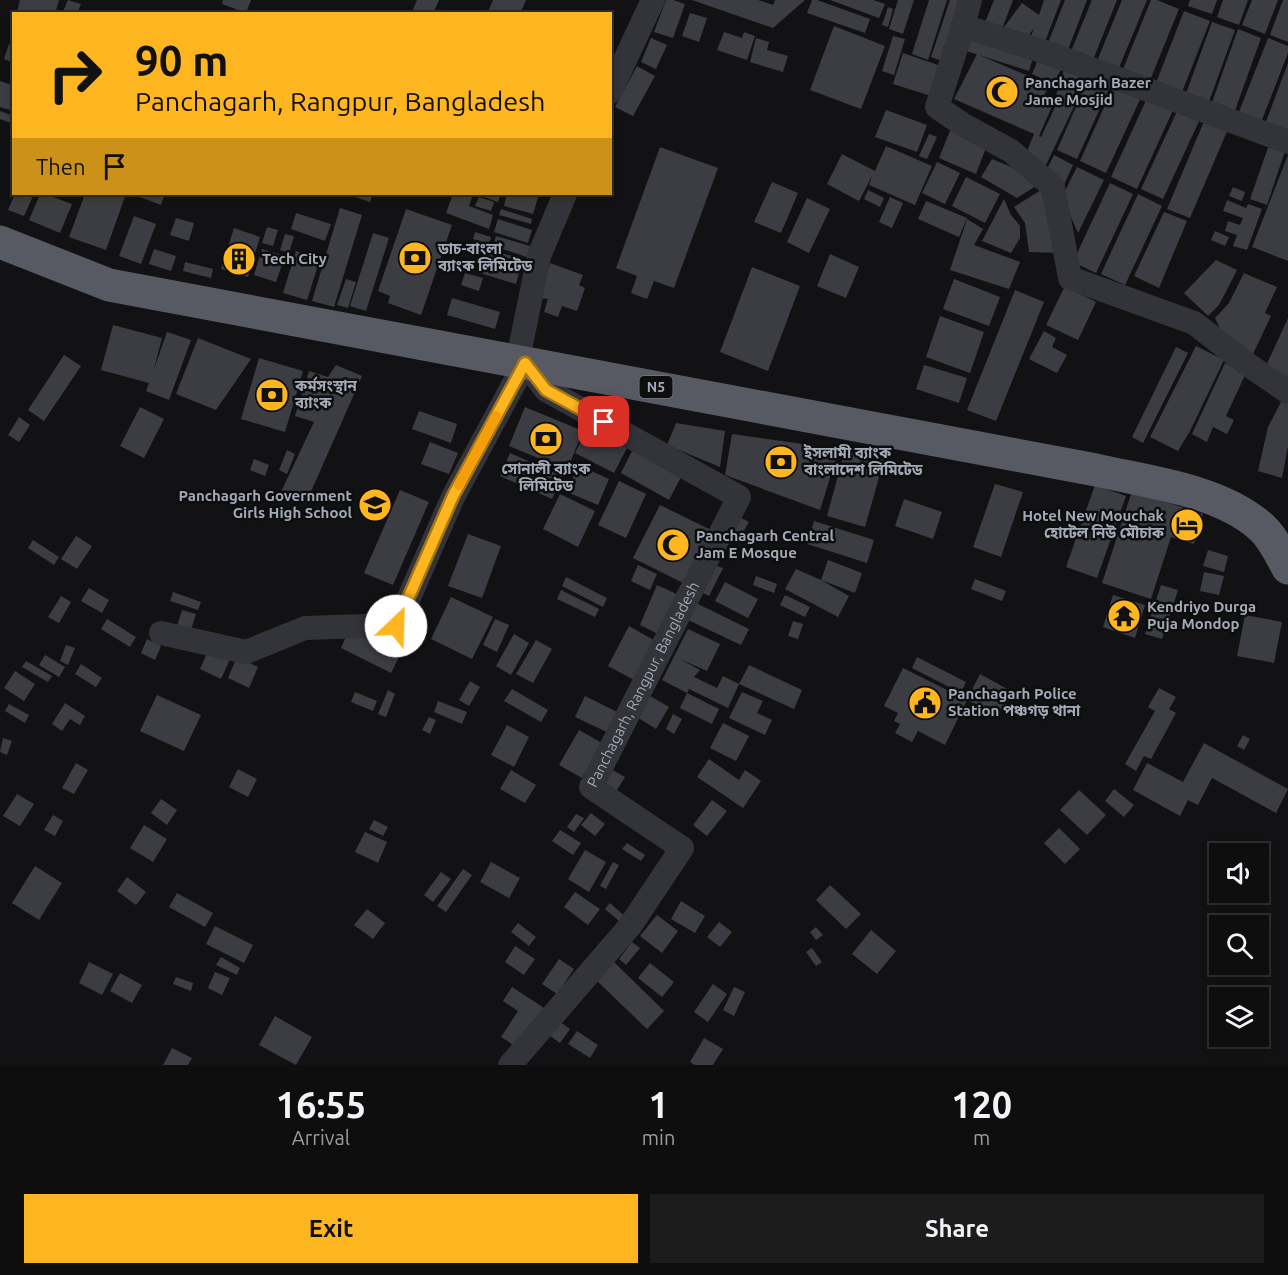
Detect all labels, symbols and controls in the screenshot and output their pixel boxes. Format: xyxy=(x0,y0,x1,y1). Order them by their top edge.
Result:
icon: right xyxy=(36,36,114,114)
text: 90 m xyxy=(135,37,229,84)
mosque icon: Panchagarh Bazer Jame Mosjid xyxy=(984,74,1020,110)
place label: Panchagarh Bazer Jame Mosjid xyxy=(1025,74,1152,108)
text: Panchagarh, Rangpur, Bangladesh xyxy=(135,86,545,116)
icon: arrive xyxy=(98,150,131,183)
text: Then xyxy=(36,154,86,179)
bank icon: ডাচ-বাংলা ব্যাংক লিমিটেড xyxy=(397,240,433,276)
place label: ডাচ-বাংলা ব্যাংক লিমিটেড xyxy=(437,240,533,274)
building icon: Tech City xyxy=(221,241,257,277)
place label: Tech City xyxy=(262,250,327,267)
place label: কর্মসংস্থান ব্যাংক xyxy=(294,376,358,411)
road number: N5 xyxy=(640,376,672,398)
bank icon: কর্মসংস্থান ব্যাংক xyxy=(254,377,290,413)
pin xyxy=(578,396,629,447)
icon: arrive xyxy=(587,405,620,438)
bank icon: সোনালী ব্যাংক লিমিটেড xyxy=(528,421,564,457)
bank icon: ইসলামী ব্যাংক বাংলাদেশ লিমিটেড xyxy=(763,444,799,480)
place label: ইসলামী ব্যাংক বাংলাদেশ লিমিটেড xyxy=(803,444,923,478)
place label: সোনালী ব্যাংক লিমিটেড xyxy=(501,460,591,494)
place label: Panchagarh Government Girls High School xyxy=(179,487,353,521)
school or university icon: Panchagarh Government Girls High School xyxy=(357,487,393,523)
place label: Hotel New Mouchak হোটেল নিউ মৌচাক xyxy=(1022,507,1165,541)
hotel icon: Hotel New Mouchak হোটেল নিউ মৌচাক xyxy=(1169,507,1205,543)
mosque icon: Panchagarh Central Jam E Mosque xyxy=(655,527,691,563)
place label: Panchagarh Central Jam E Mosque xyxy=(696,527,834,561)
street label: Panchagarh, Rangpur, Bangladesh xyxy=(583,579,702,790)
position arrow xyxy=(364,594,428,658)
temple icon: Kendriyo Durga Puja Mondop xyxy=(1106,598,1142,634)
place label: Kendriyo Durga Puja Mondop xyxy=(1147,598,1256,632)
public building icon: Panchagarh Police Station পঞ্চগড় থানা xyxy=(907,685,943,721)
place label: Panchagarh Police Station পঞ্চগড় থানা xyxy=(948,685,1081,719)
map controls xyxy=(1209,843,1269,1047)
button: sound xyxy=(1209,843,1269,903)
button: search xyxy=(1209,915,1269,975)
button: layers xyxy=(1209,987,1269,1047)
text: 16:55 xyxy=(276,1084,366,1125)
text: 1 xyxy=(648,1084,669,1125)
text: 120 xyxy=(951,1084,1012,1125)
text: Arrival xyxy=(292,1126,350,1149)
text: min xyxy=(642,1126,675,1149)
text: m xyxy=(973,1126,990,1149)
button: Exit xyxy=(24,1194,638,1263)
button: Share xyxy=(650,1194,1264,1263)

